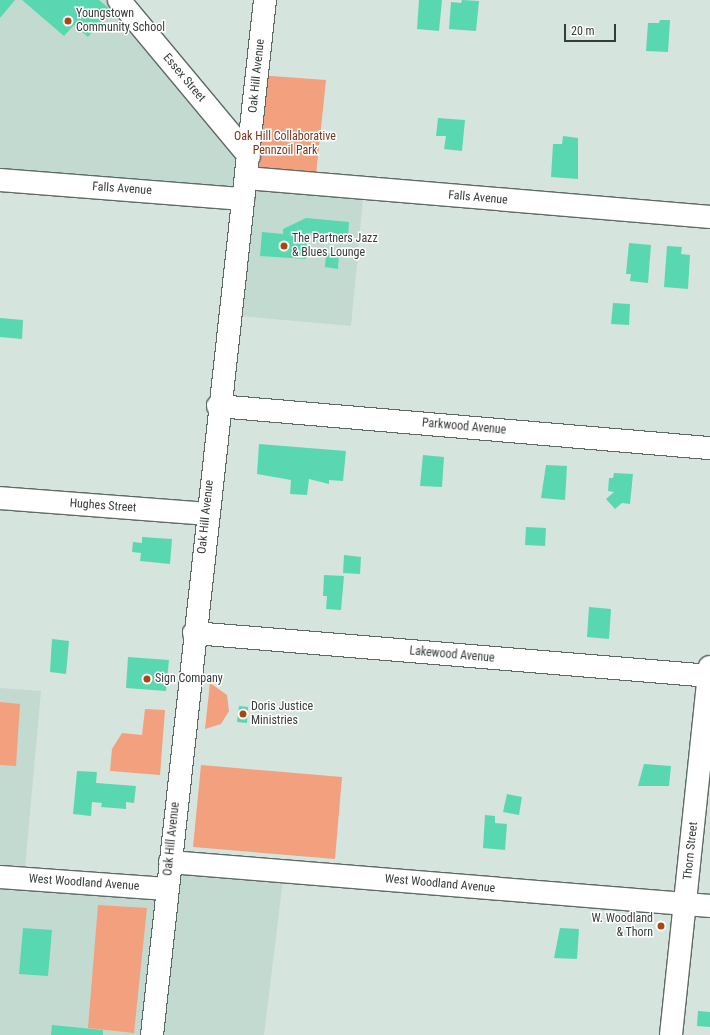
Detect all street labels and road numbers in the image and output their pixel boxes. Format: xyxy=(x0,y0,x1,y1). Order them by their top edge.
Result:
street label: Oak Hill Avenue xyxy=(246,38,268,114)
street label: Essex Street xyxy=(160,51,208,105)
street label: Falls Avenue xyxy=(92,180,152,198)
street label: Falls Avenue xyxy=(448,188,508,208)
street label: Parkwood Avenue xyxy=(421,416,507,438)
street label: Oak Hill Avenue xyxy=(195,479,217,555)
street label: Hughes Street xyxy=(69,496,137,516)
street label: Lakewood Avenue xyxy=(409,644,495,666)
street label: Oak Hill Avenue xyxy=(161,801,183,877)
street label: Thorn Street xyxy=(681,821,701,881)
street label: West Woodland Avenue xyxy=(28,872,140,894)
street label: West Woodland Avenue xyxy=(384,872,496,896)

